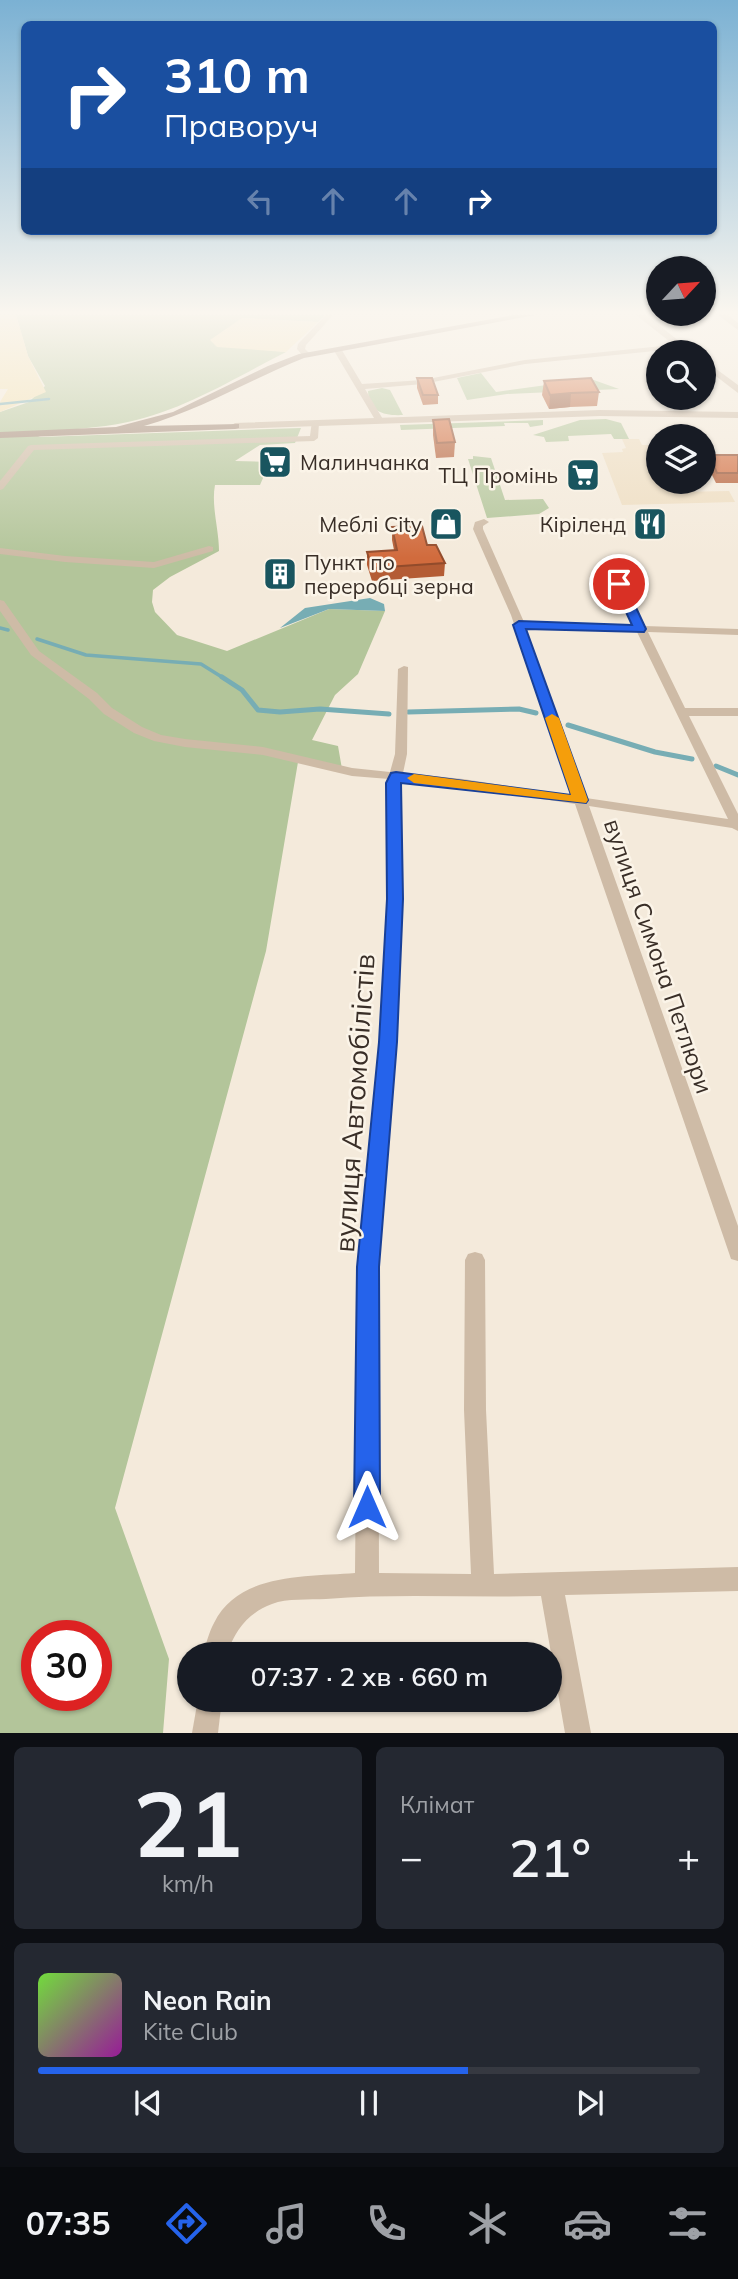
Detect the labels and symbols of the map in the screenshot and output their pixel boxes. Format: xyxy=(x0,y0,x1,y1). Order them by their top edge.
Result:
north arrow xyxy=(646,256,716,326)
supermarket icon: Малинчанка xyxy=(256,443,294,481)
place label: Малинчанка xyxy=(300,449,430,475)
supermarket icon: ТЦ Промінь xyxy=(564,456,602,494)
place label: ТЦ Промінь xyxy=(438,462,558,488)
shop icon: Меблі City xyxy=(427,505,465,543)
restaurant icon: Кіріленд xyxy=(631,505,669,543)
place label: Меблі City xyxy=(319,511,422,537)
place label: Кіріленд xyxy=(540,511,626,537)
place label: Пункт по переробці зерна xyxy=(304,549,474,599)
pin xyxy=(589,554,649,614)
building icon: Пункт по переробці зерна xyxy=(261,555,299,593)
street label: вулиця Симона Петлюри xyxy=(598,815,720,1097)
street label: вулиця Автомобілістів xyxy=(326,952,382,1254)
position arrow xyxy=(330,1470,404,1544)
speed limit sign: 30 xyxy=(21,1620,112,1711)

